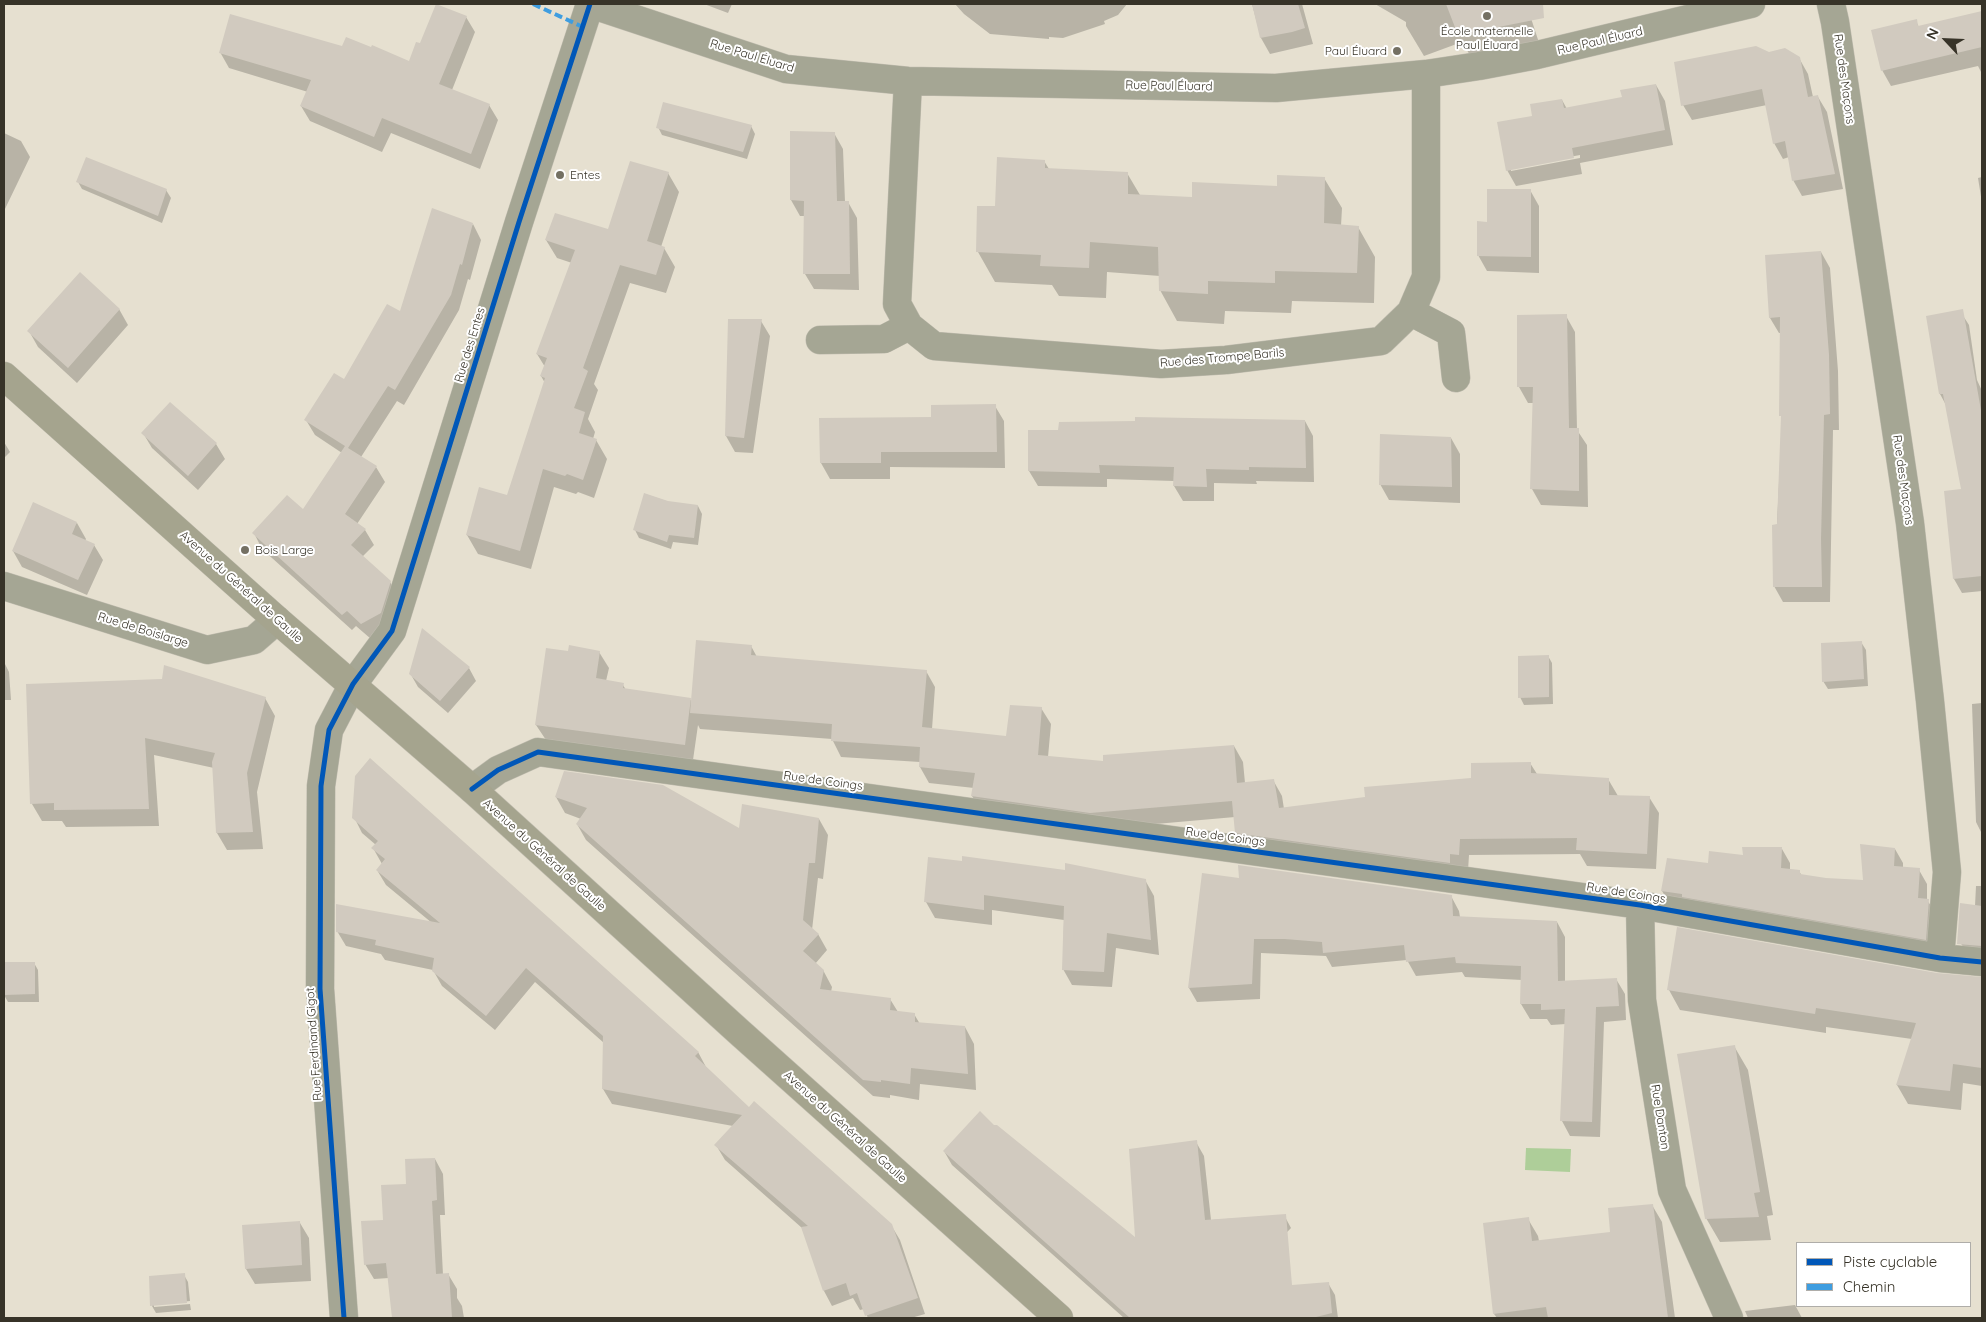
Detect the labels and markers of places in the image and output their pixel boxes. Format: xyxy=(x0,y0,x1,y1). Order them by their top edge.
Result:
marker: École maternelle Paul Éluard xyxy=(1481,10,1493,22)
place label: École maternelle Paul Éluard xyxy=(1441,24,1533,52)
place label: Paul Éluard xyxy=(1325,44,1387,58)
marker: Paul Éluard xyxy=(1391,45,1403,57)
place label: Entes xyxy=(570,168,600,182)
marker: Entes xyxy=(554,169,566,181)
place label: Bois Large xyxy=(255,543,314,557)
marker: Bois Large xyxy=(239,544,251,556)

